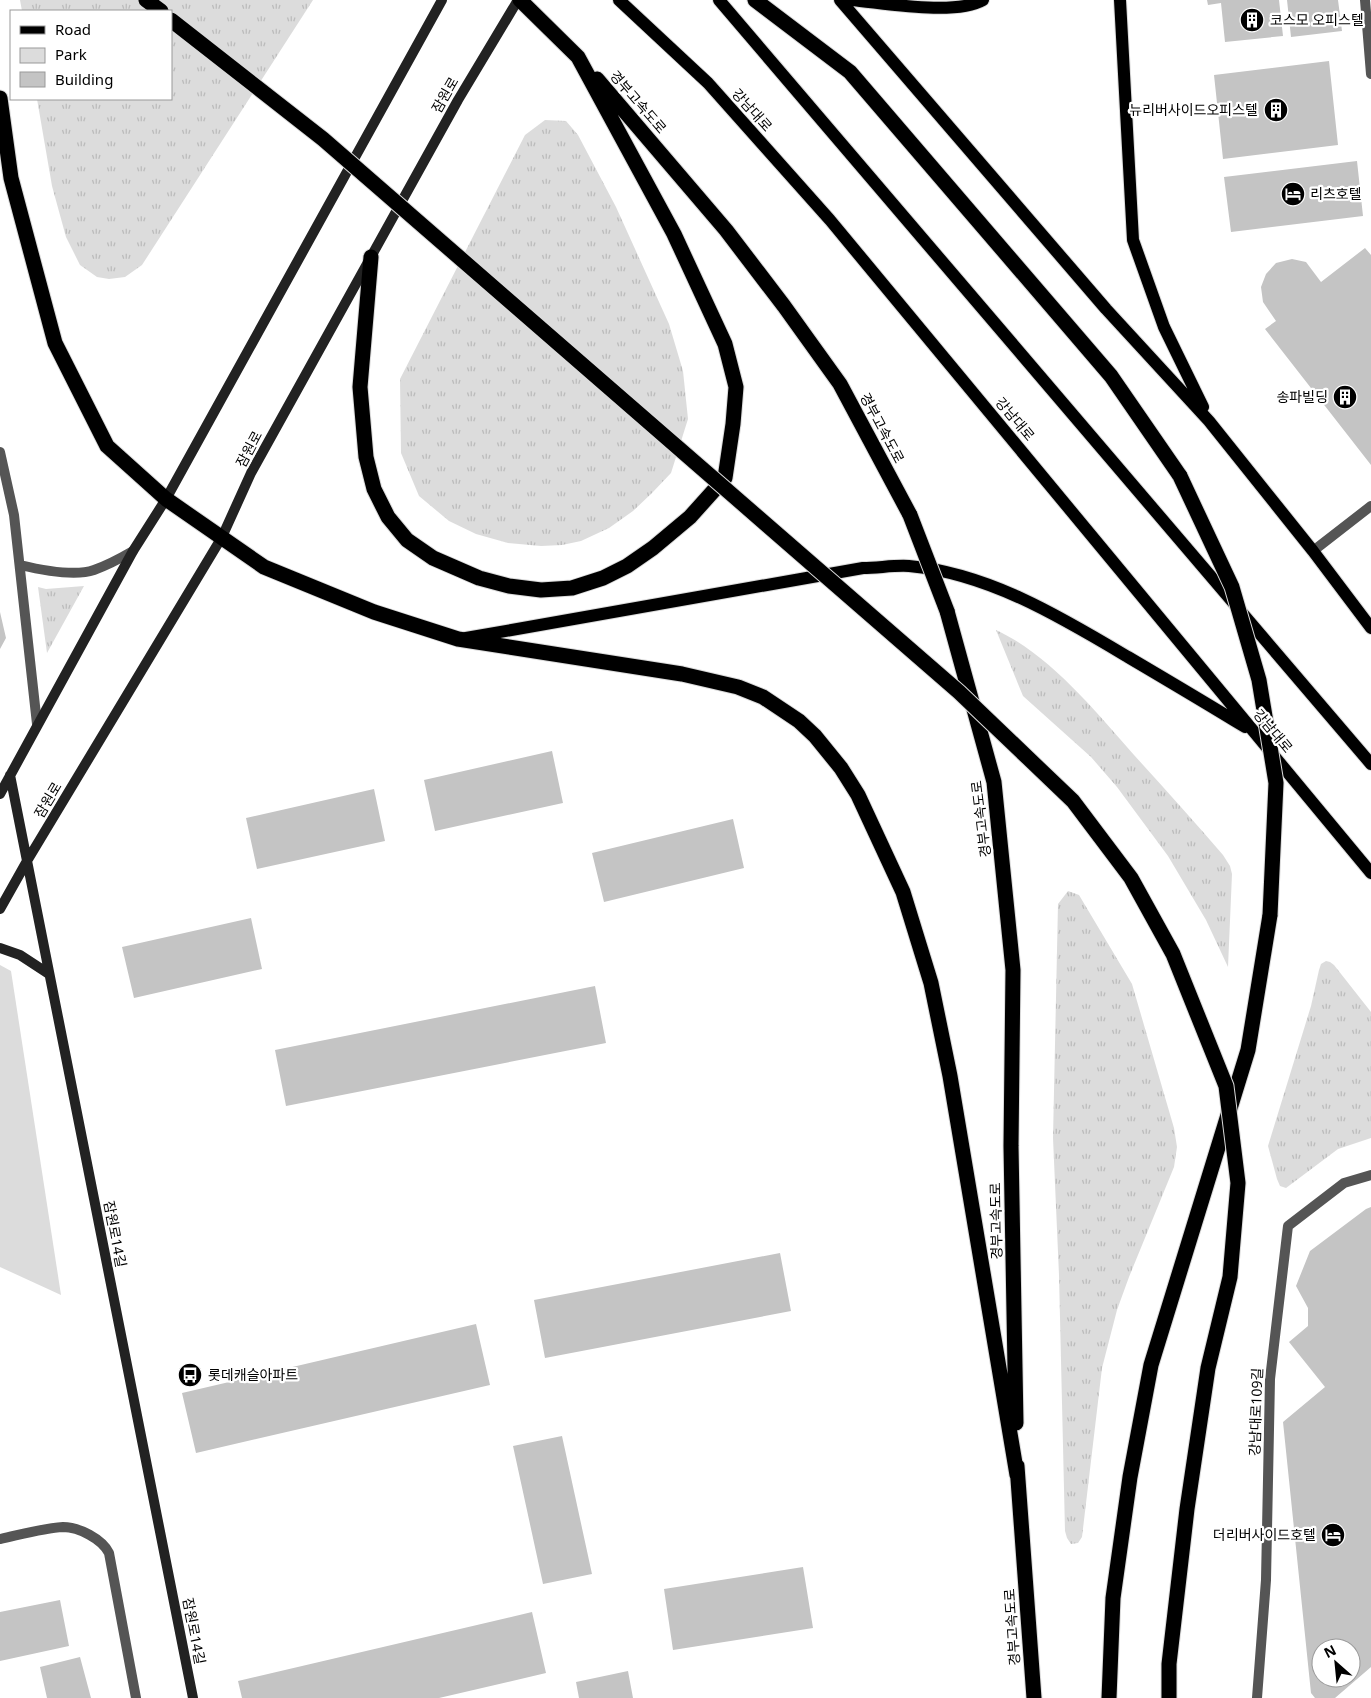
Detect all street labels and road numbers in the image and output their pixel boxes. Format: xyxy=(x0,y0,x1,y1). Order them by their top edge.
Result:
street label: 경부고속도로 xyxy=(606,66,671,137)
street label: 잠원로 xyxy=(427,73,463,116)
street label: 강남대로 xyxy=(728,84,777,135)
street label: 경부고속도로 xyxy=(856,389,909,466)
street label: 강남대로 xyxy=(992,393,1039,445)
street label: 잠원로 xyxy=(231,427,266,470)
street label: 강남대로 xyxy=(1250,705,1297,757)
street label: 잠원로 xyxy=(29,778,66,821)
street label: 경부고속도로 xyxy=(966,779,995,859)
street label: 경부고속도로 xyxy=(985,1182,1006,1260)
street label: 잠원로14길 xyxy=(100,1199,131,1269)
street label: 강남대로109길 xyxy=(1244,1367,1267,1457)
street label: 경부고속도로 xyxy=(999,1588,1024,1666)
street label: 잠원로14길 xyxy=(179,1596,210,1666)

